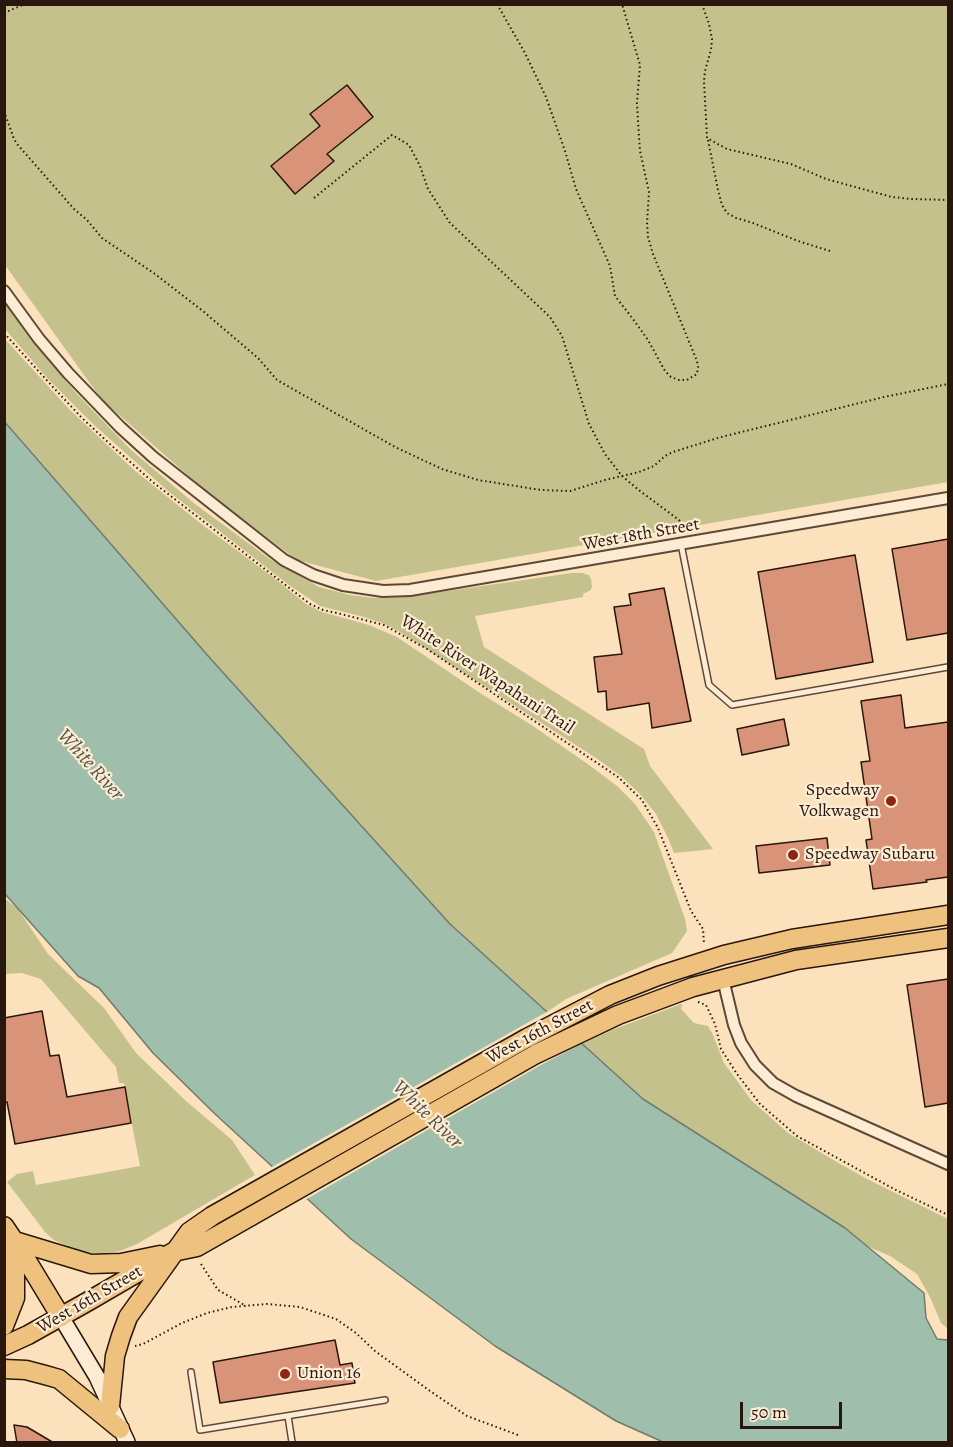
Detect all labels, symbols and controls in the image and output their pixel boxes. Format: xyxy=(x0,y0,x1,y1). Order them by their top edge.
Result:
street label: West 18th Street xyxy=(581,514,701,556)
street label: White River Wapahani Trail xyxy=(396,611,578,739)
water label: White River xyxy=(52,724,128,806)
place label: Speedway Volkwagen xyxy=(799,780,879,822)
marker: Speedway Volkwagen xyxy=(884,794,898,808)
place label: Speedway Subaru xyxy=(805,844,935,866)
marker: Speedway Subaru xyxy=(786,848,800,862)
street label: West 16th Street xyxy=(483,995,597,1069)
water label: White River xyxy=(387,1076,467,1154)
street label: West 16th Street xyxy=(33,1261,147,1339)
place label: Union 16 xyxy=(297,1363,361,1385)
marker: Union 16 xyxy=(278,1367,292,1381)
scale bar xyxy=(743,1390,845,1428)
text: 50 m xyxy=(751,1400,787,1424)

